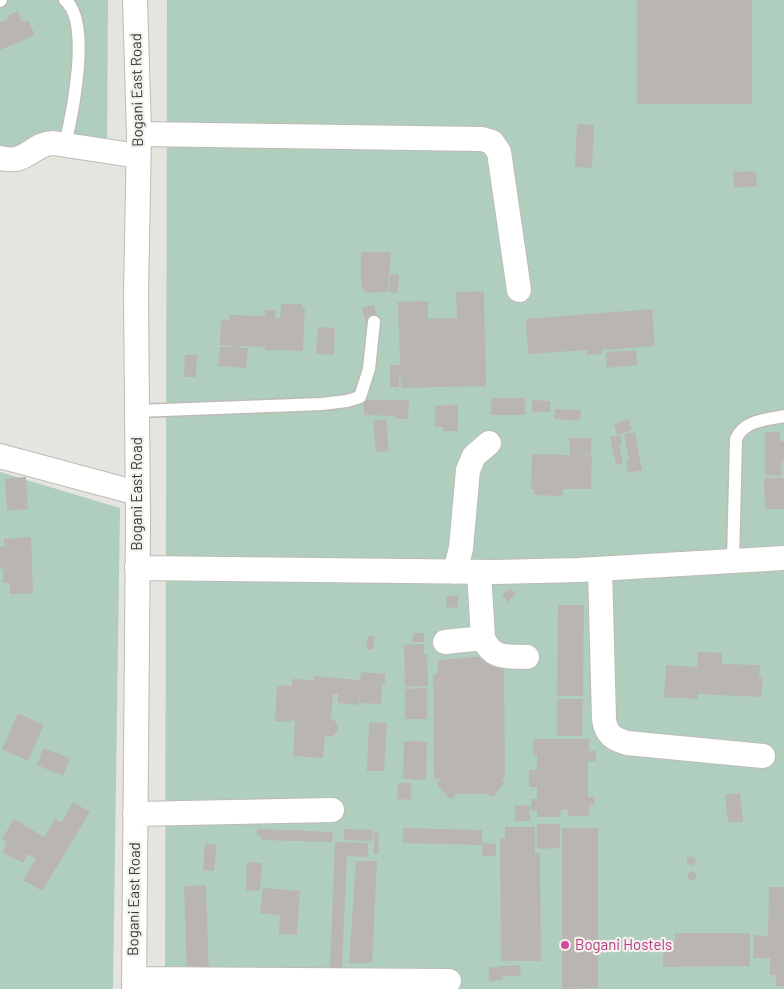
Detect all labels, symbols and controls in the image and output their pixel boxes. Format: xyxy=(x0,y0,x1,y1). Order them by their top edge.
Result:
street label: Bogani East Road xyxy=(127,33,147,147)
street label: Bogani East Road xyxy=(128,437,146,551)
street label: Bogani East Road xyxy=(124,842,144,956)
place label: Bogani Hostels xyxy=(575,936,672,954)
marker: Bogani Hostels xyxy=(559,939,571,951)

